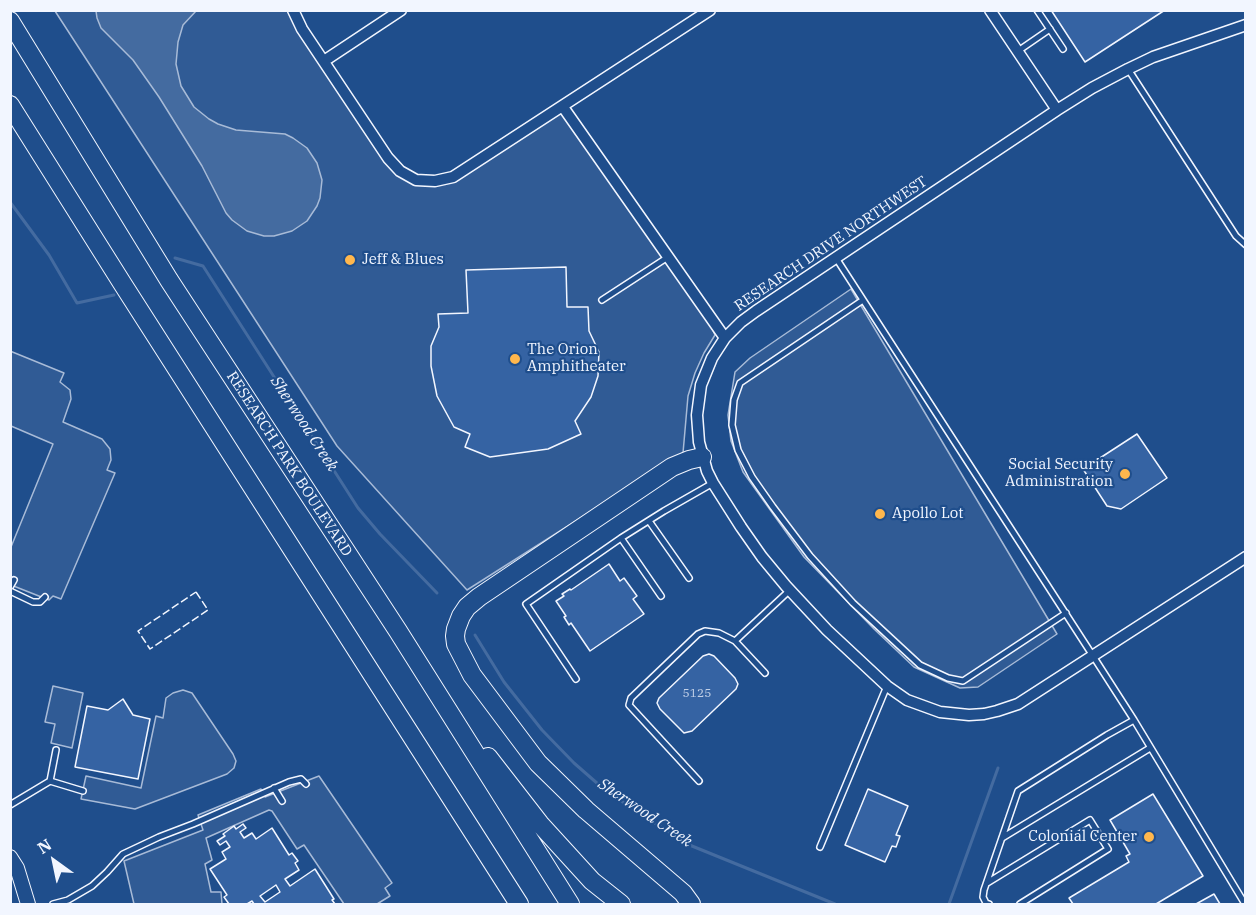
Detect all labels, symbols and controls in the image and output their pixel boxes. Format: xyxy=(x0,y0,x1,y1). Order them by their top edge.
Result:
street label: RESEARCH DRIVE NORTHWEST xyxy=(731,173,931,315)
place label: Jeff & Blues xyxy=(362,251,444,269)
marker: Jeff & Blues xyxy=(343,253,357,267)
place label: The Orion Amphitheater xyxy=(527,341,626,376)
marker: The Orion Amphitheater xyxy=(508,352,522,366)
street label: RESEARCH PARK BOULEVARD xyxy=(222,368,356,560)
water label: Sherwood Creek xyxy=(266,373,342,475)
place label: Social Security Administration xyxy=(1005,456,1113,491)
marker: Social Security Administration xyxy=(1118,467,1132,481)
place label: Apollo Lot xyxy=(892,505,964,523)
marker: Apollo Lot xyxy=(873,507,887,521)
house number: 5125 xyxy=(683,687,711,701)
water label: Sherwood Creek xyxy=(594,774,696,852)
place label: Colonial Center xyxy=(1028,828,1137,846)
marker: Colonial Center xyxy=(1142,830,1156,844)
north arrow xyxy=(24,831,84,891)
text: N xyxy=(33,834,55,858)

